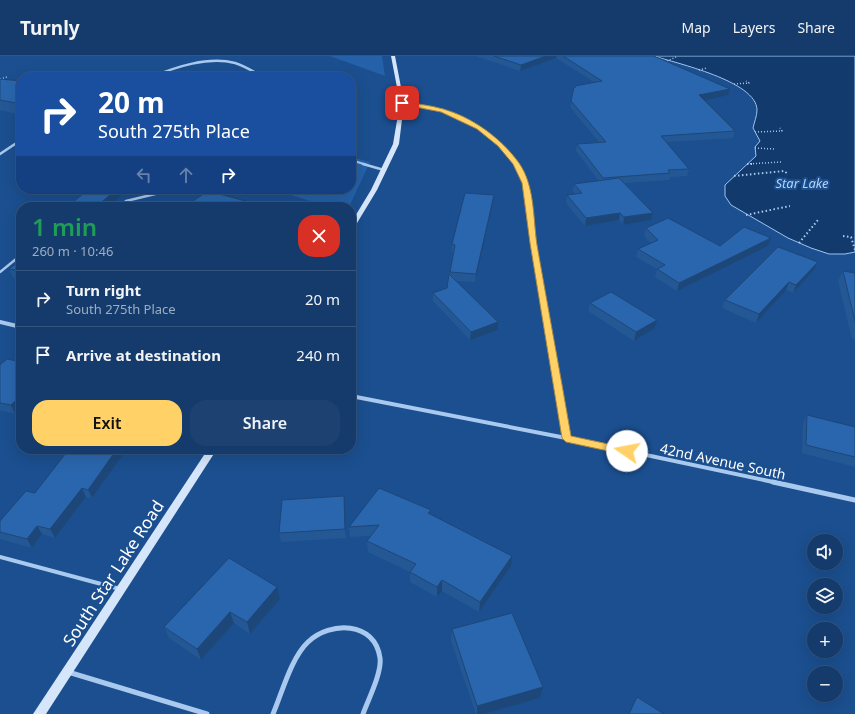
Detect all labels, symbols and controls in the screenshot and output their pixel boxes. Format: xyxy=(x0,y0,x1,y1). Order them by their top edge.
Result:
text: Turnly xyxy=(20,15,80,41)
text: Map xyxy=(682,18,711,37)
text: Layers xyxy=(733,18,775,37)
text: Share xyxy=(797,18,835,37)
text: 20 m xyxy=(98,83,165,121)
pin xyxy=(385,86,419,120)
icon: right xyxy=(32,88,84,140)
icon: arrive xyxy=(391,92,413,114)
text: South 275th Place xyxy=(98,119,250,143)
icon: left xyxy=(133,164,155,186)
icon: ahead xyxy=(175,164,197,186)
icon: right xyxy=(217,164,239,186)
water label: Star Lake xyxy=(775,174,829,192)
text: 1 min xyxy=(32,210,97,243)
button: close xyxy=(298,215,340,257)
text: 260 m · 10:46 xyxy=(32,242,113,260)
text: Turn right xyxy=(66,280,141,300)
icon: right xyxy=(32,288,54,310)
text: 20 m xyxy=(305,289,340,309)
text: South 275th Place xyxy=(66,300,176,318)
icon: arrive xyxy=(32,344,54,366)
text: Arrive at destination xyxy=(66,345,221,365)
text: 240 m xyxy=(296,345,340,365)
button: Exit xyxy=(32,400,182,446)
button: Share xyxy=(190,400,340,446)
position arrow xyxy=(606,430,648,472)
street label: 42nd Avenue South xyxy=(658,438,788,484)
street label: South Star Lake Road xyxy=(57,495,169,651)
map controls xyxy=(807,534,843,702)
button: sound xyxy=(807,534,843,570)
button: layers xyxy=(807,578,843,614)
button: + xyxy=(807,622,843,658)
button: − xyxy=(807,666,843,702)

